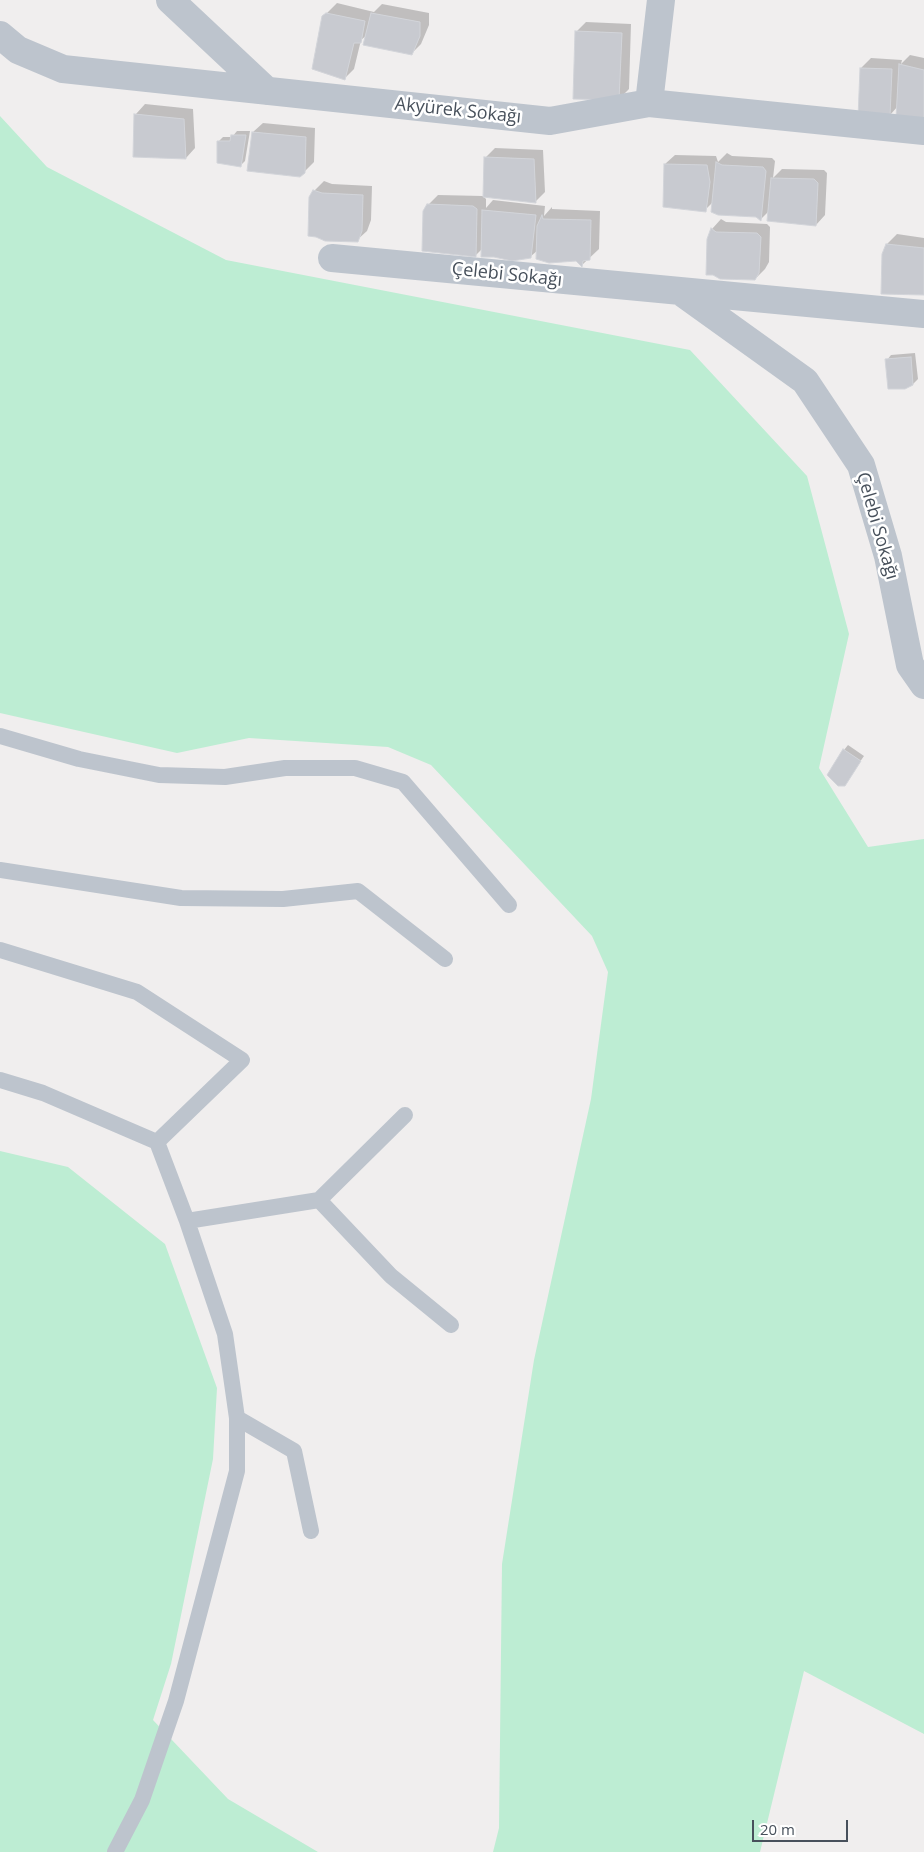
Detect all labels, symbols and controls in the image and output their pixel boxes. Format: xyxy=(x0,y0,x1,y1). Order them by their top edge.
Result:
street label: Akyürek Sokağı xyxy=(394,94,522,128)
street label: Çelebi Sokağı xyxy=(451,258,563,292)
street label: Çelebi Sokağı xyxy=(851,470,903,582)
scale bar xyxy=(754,1810,850,1842)
text: 20 m xyxy=(760,1819,795,1839)

